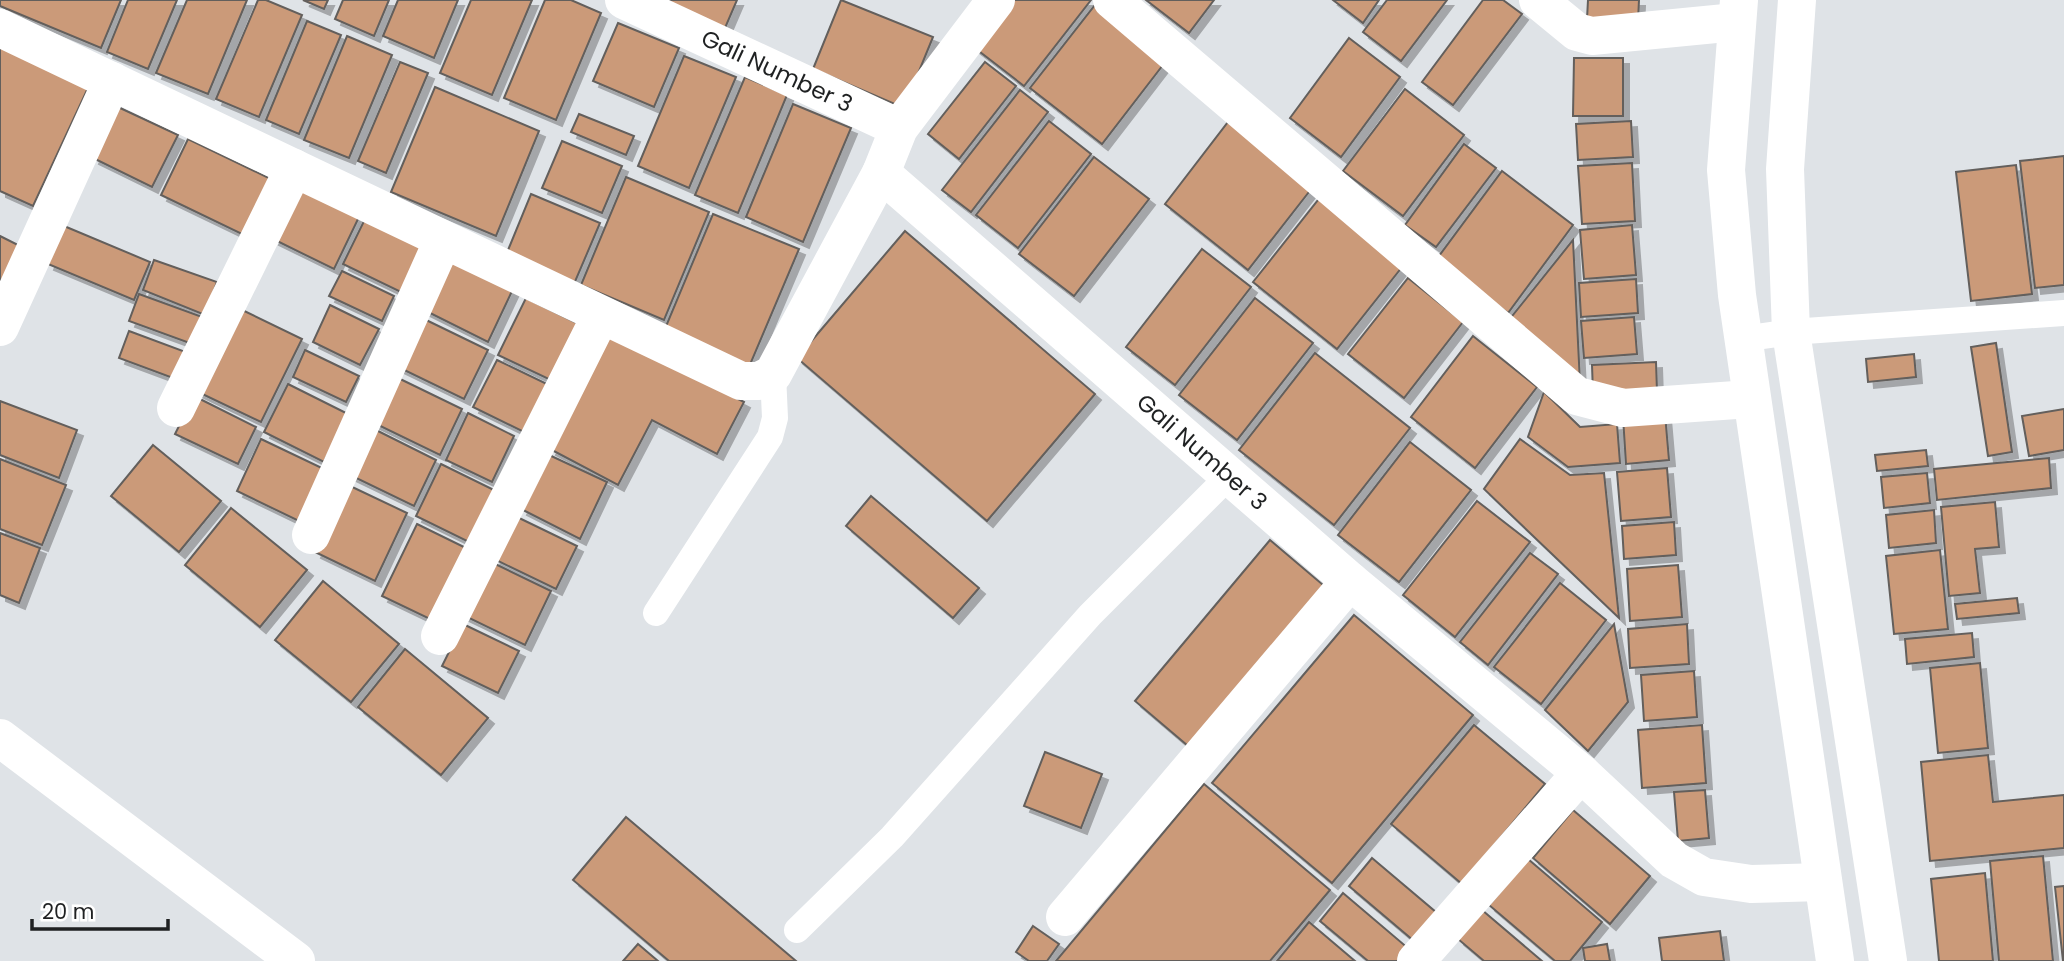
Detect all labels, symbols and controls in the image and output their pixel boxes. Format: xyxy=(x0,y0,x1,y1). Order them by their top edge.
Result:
street label: Gali Number 3 xyxy=(696,22,858,120)
street label: Gali Number 3 xyxy=(1130,386,1274,518)
scale bar xyxy=(32,888,168,932)
text: 20 m xyxy=(42,897,95,926)

